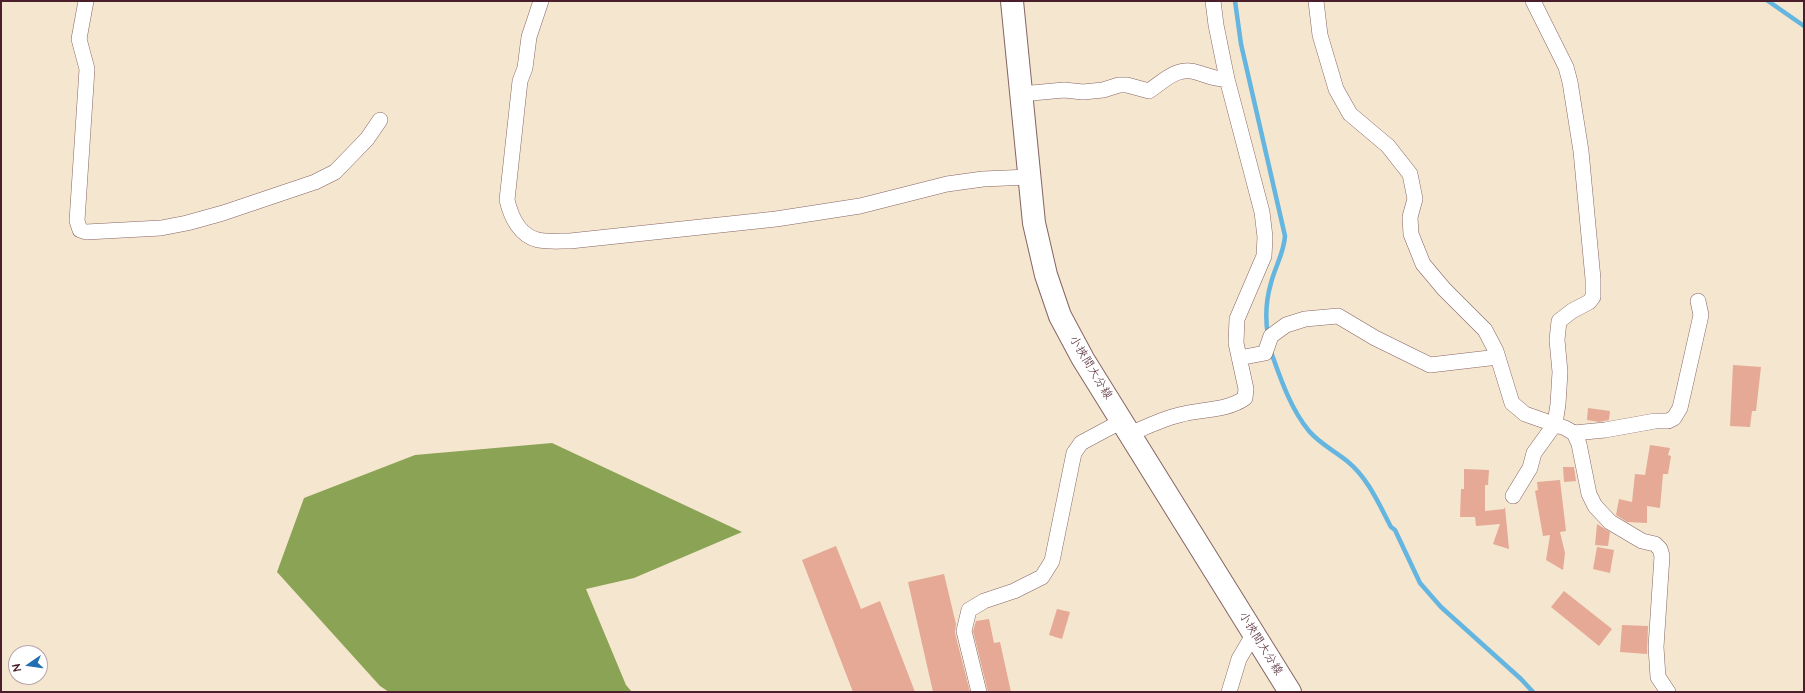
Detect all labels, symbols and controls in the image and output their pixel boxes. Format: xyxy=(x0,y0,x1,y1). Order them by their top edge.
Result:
street label: 小挾間大分線 xyxy=(1065,333,1115,403)
street label: 小挾間大分線 xyxy=(1235,610,1285,678)
north arrow xyxy=(8,645,48,685)
text: N xyxy=(9,663,25,673)

